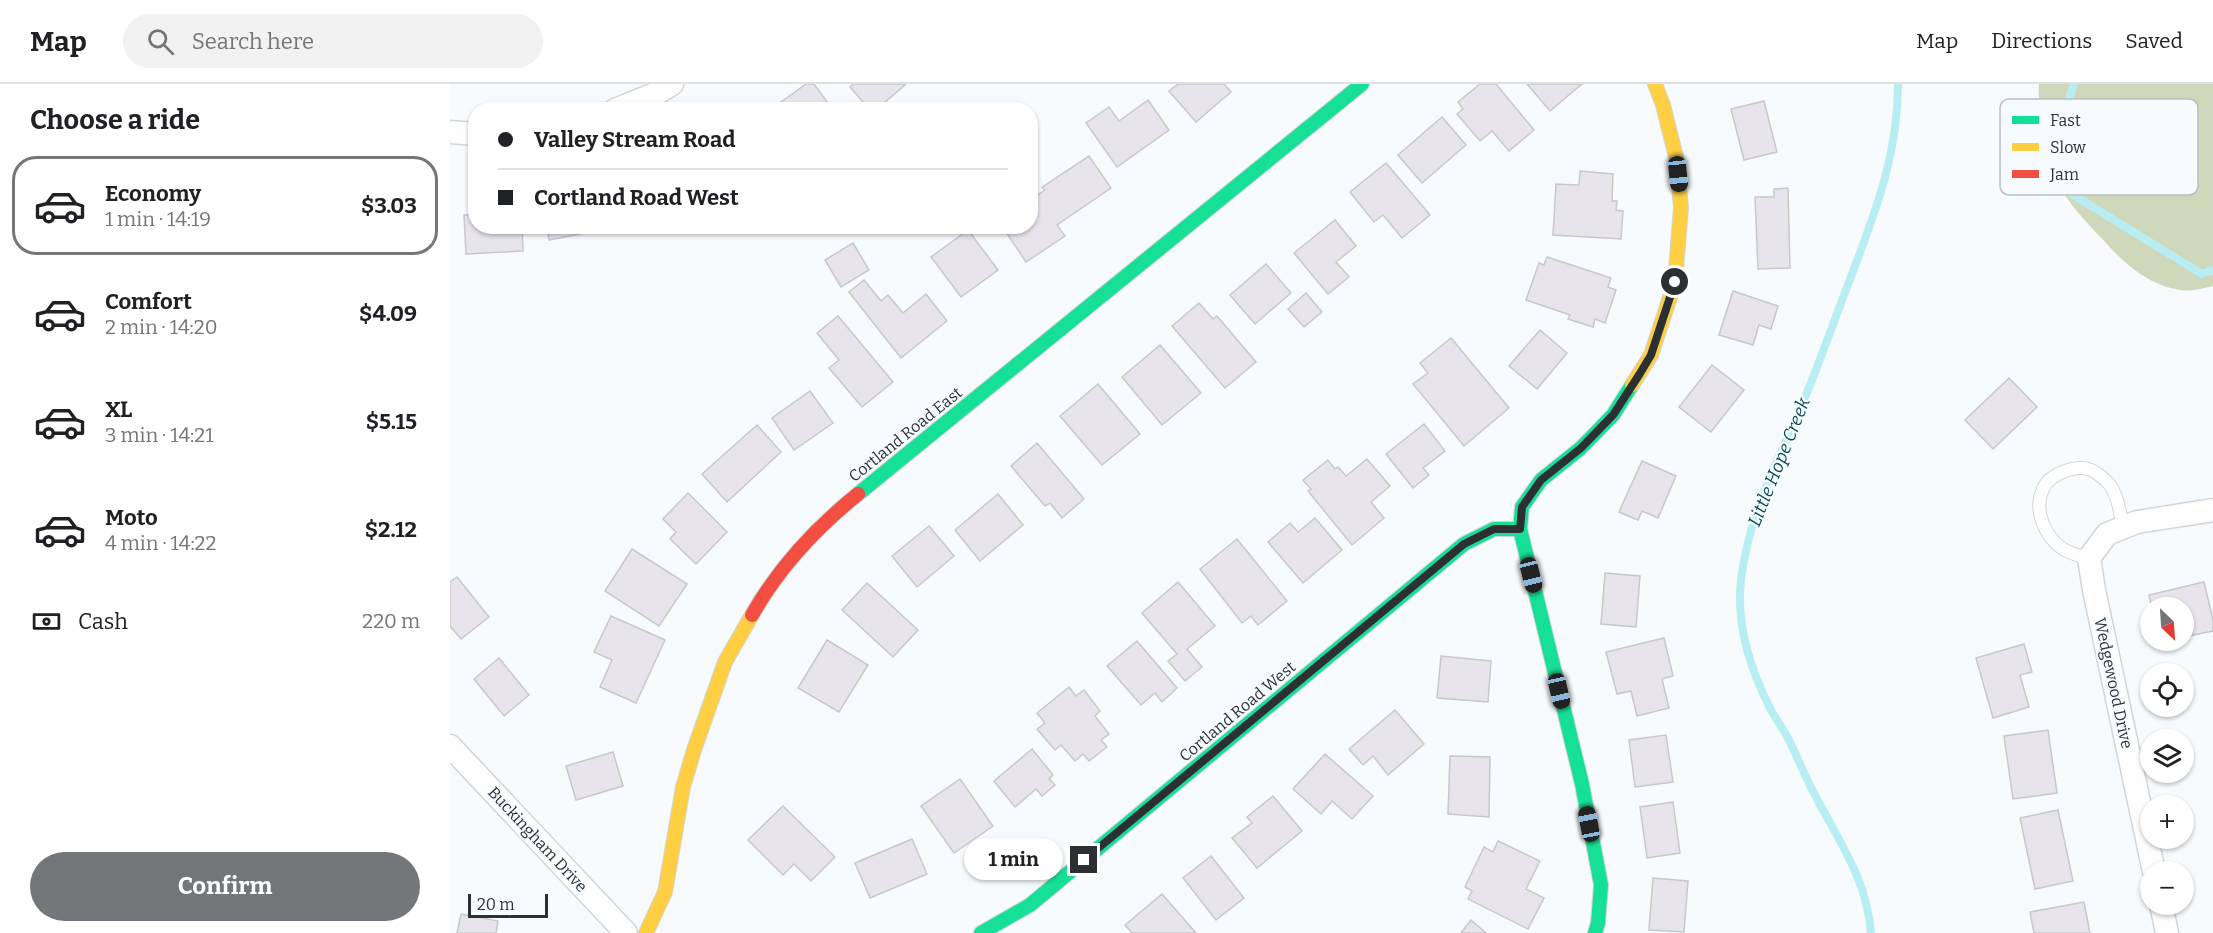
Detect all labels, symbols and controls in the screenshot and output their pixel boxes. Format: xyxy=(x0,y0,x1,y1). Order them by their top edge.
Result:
search box xyxy=(123,14,543,68)
text: Map xyxy=(30,25,87,58)
icon: search xyxy=(144,25,177,58)
text: Search here xyxy=(192,28,314,55)
text: Map xyxy=(1916,28,1958,54)
text: Directions xyxy=(1991,28,2092,54)
text: Saved xyxy=(2125,28,2183,54)
legend xyxy=(2000,99,2198,195)
text: Choose a ride xyxy=(30,104,200,136)
text: Fast xyxy=(2050,111,2081,130)
text: Valley Stream Road xyxy=(534,126,736,153)
text: Slow xyxy=(2050,138,2086,157)
car xyxy=(1667,155,1689,193)
text: Jam xyxy=(2049,165,2079,184)
icon: car xyxy=(33,179,87,233)
text: Economy xyxy=(105,180,201,207)
text: Cortland Road West xyxy=(534,184,739,211)
text: $3.03 xyxy=(361,192,417,219)
text: 1 min · 14:19 xyxy=(105,207,211,231)
route start xyxy=(1661,268,1688,295)
icon: car xyxy=(33,287,87,341)
text: Comfort xyxy=(105,288,192,315)
text: $4.09 xyxy=(359,300,417,327)
text: 2 min · 14:20 xyxy=(105,315,218,339)
street label: Cortland Road East xyxy=(845,383,966,486)
water label: Little Hope Creek xyxy=(1743,394,1815,530)
icon: car xyxy=(33,395,87,449)
text: XL xyxy=(105,396,132,423)
text: $5.15 xyxy=(366,408,417,435)
text: 3 min · 14:21 xyxy=(105,423,213,447)
icon: car xyxy=(33,503,87,557)
text: Moto xyxy=(105,504,158,531)
text: $2.12 xyxy=(365,516,417,543)
text: 4 min · 14:22 xyxy=(105,531,216,555)
car xyxy=(1518,555,1544,595)
north arrow xyxy=(2140,597,2194,651)
map controls xyxy=(2140,597,2194,915)
icon: cash xyxy=(30,605,63,638)
text: Cash xyxy=(78,608,128,635)
text: 220 m xyxy=(362,609,420,633)
street label: Wedgewood Drive xyxy=(2090,616,2137,750)
street label: Cortland Road West xyxy=(1175,657,1299,766)
button: locate xyxy=(2140,663,2194,717)
car xyxy=(1546,671,1572,711)
button: layers xyxy=(2140,729,2194,783)
street label: Buckingham Drive xyxy=(484,783,591,896)
button: + xyxy=(2140,795,2194,849)
car xyxy=(1577,805,1601,843)
callout: 1 min xyxy=(964,839,1063,881)
route end xyxy=(1070,846,1097,873)
text: 1 min xyxy=(988,847,1039,871)
button: Confirm xyxy=(30,852,420,921)
button: − xyxy=(2140,861,2194,915)
scale bar xyxy=(468,891,548,918)
text: 20 m xyxy=(477,895,514,914)

